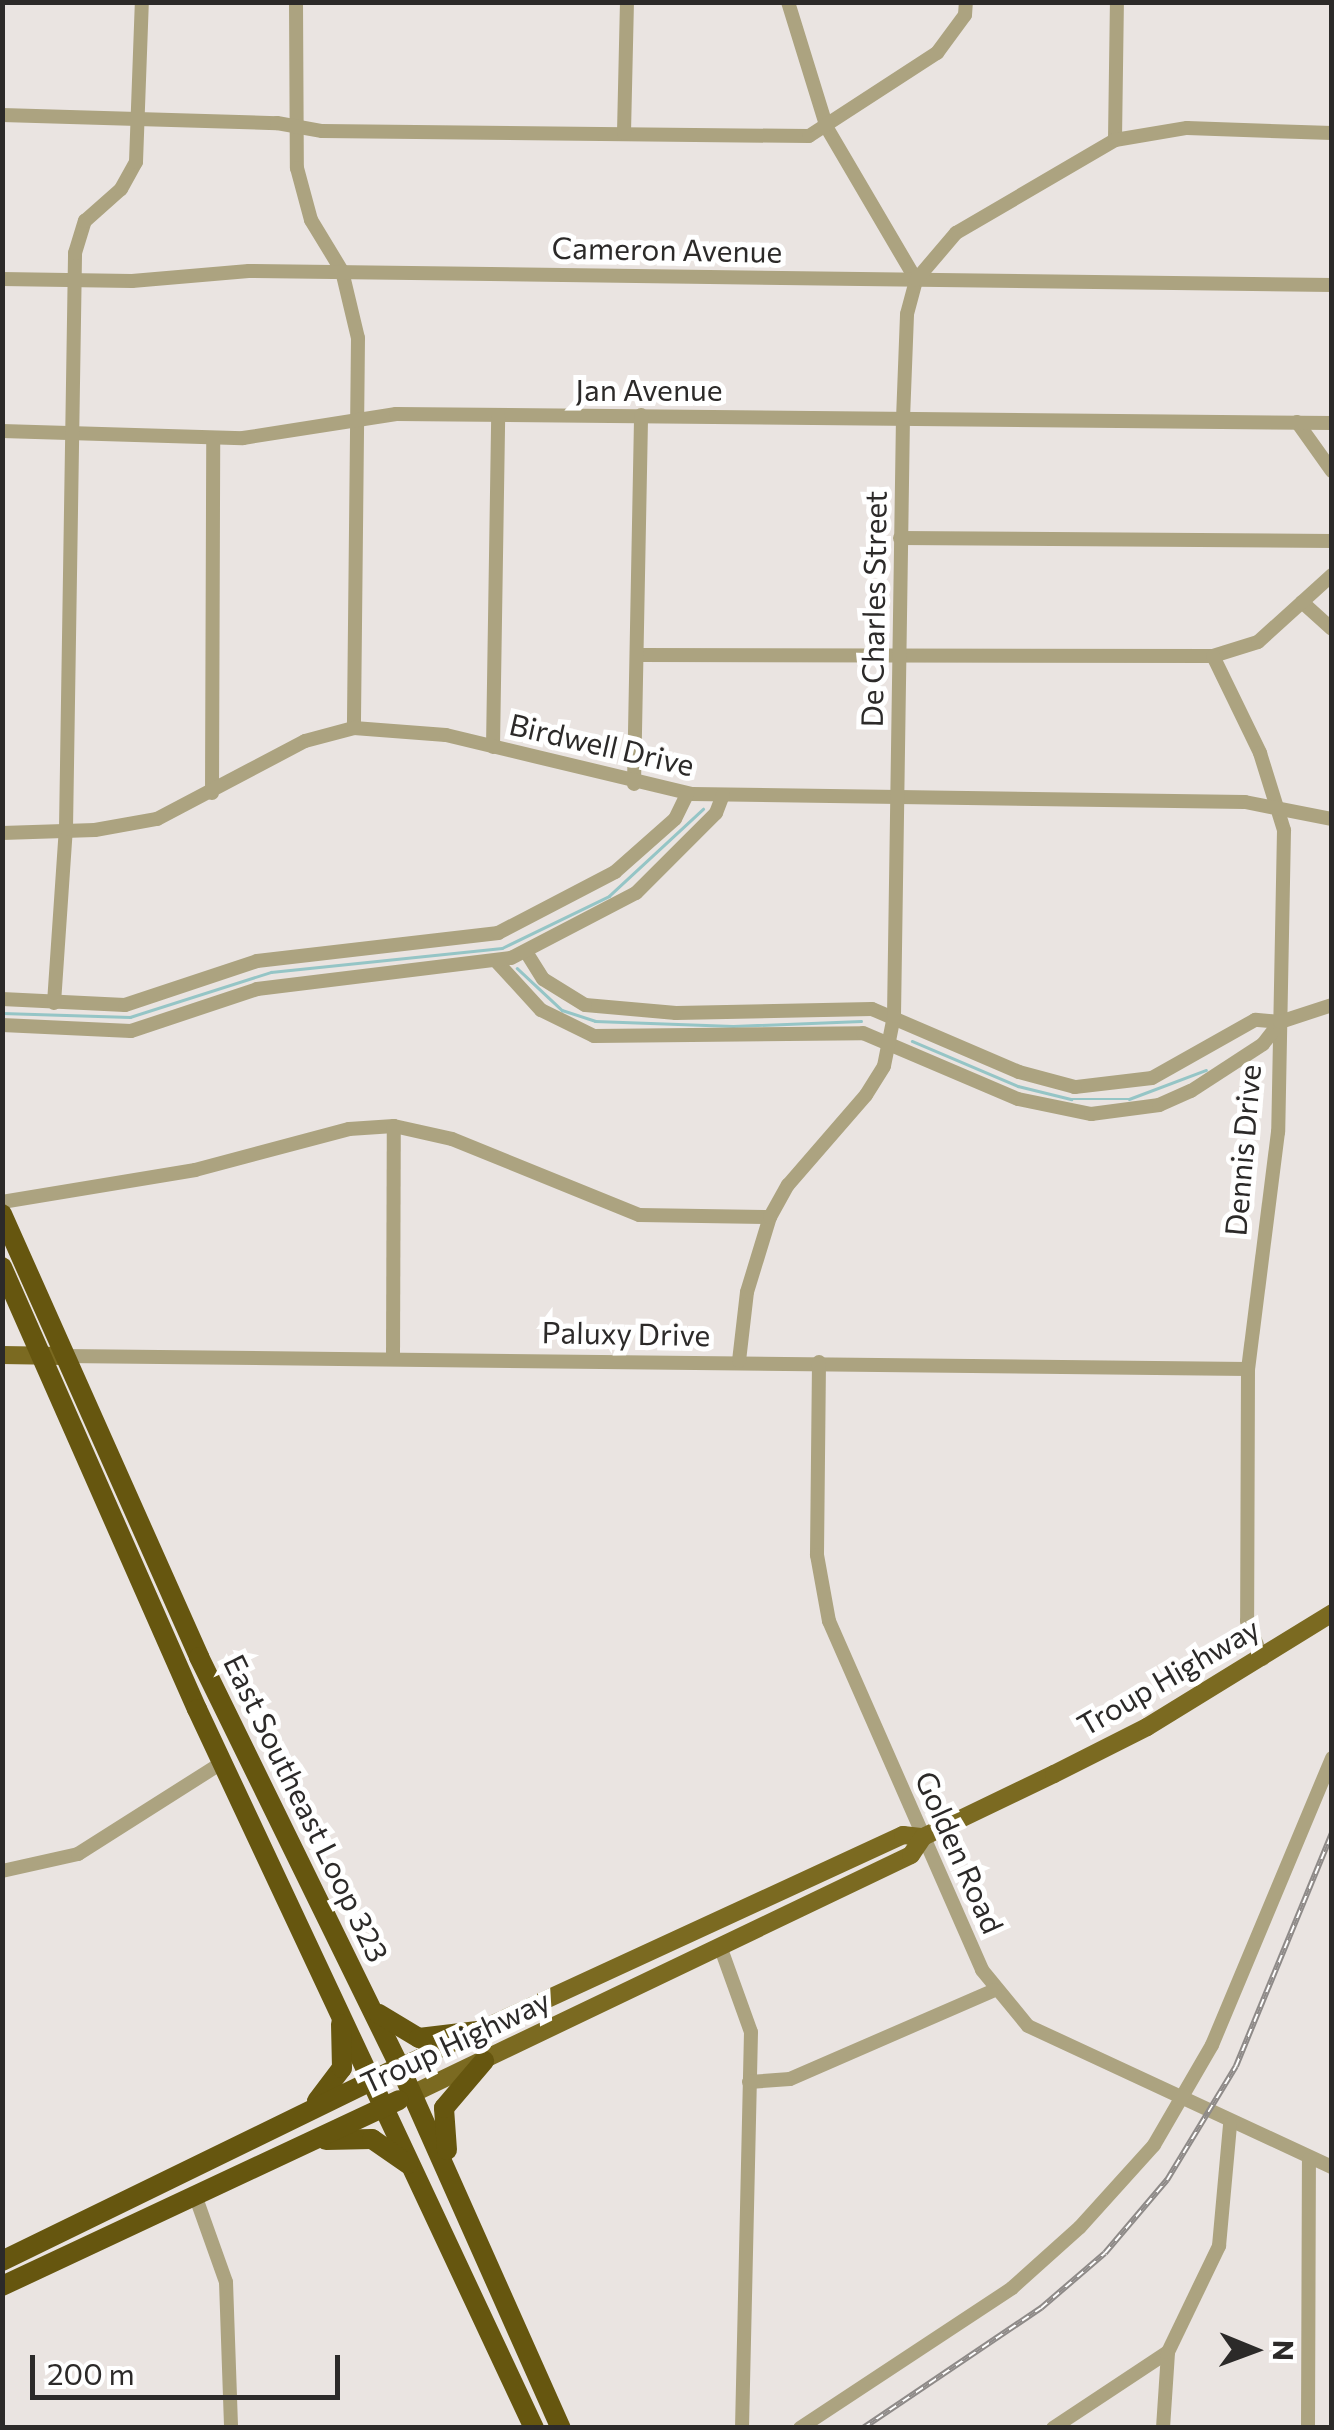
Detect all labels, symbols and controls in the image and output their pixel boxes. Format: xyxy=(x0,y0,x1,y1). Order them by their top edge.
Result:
street label: Cameron Avenue xyxy=(551,229,783,269)
street label: Jan Avenue xyxy=(575,371,723,407)
street label: De Charles Street xyxy=(853,490,893,728)
street label: Birdwell Drive xyxy=(506,705,698,783)
street label: Dennis Drive xyxy=(1217,1063,1267,1237)
street label: Paluxy Drive xyxy=(541,1314,711,1352)
street label: Troup Highway xyxy=(1071,1609,1265,1743)
street label: East Southeast Loop 323 xyxy=(217,1649,397,1967)
street label: Golden Road xyxy=(908,1765,1012,1939)
street label: Troup Highway xyxy=(355,1982,555,2100)
north arrow xyxy=(1204,2300,1304,2400)
scale bar xyxy=(35,2335,345,2397)
text: N xyxy=(1267,2340,1301,2361)
text: 200 m xyxy=(47,2354,135,2391)

